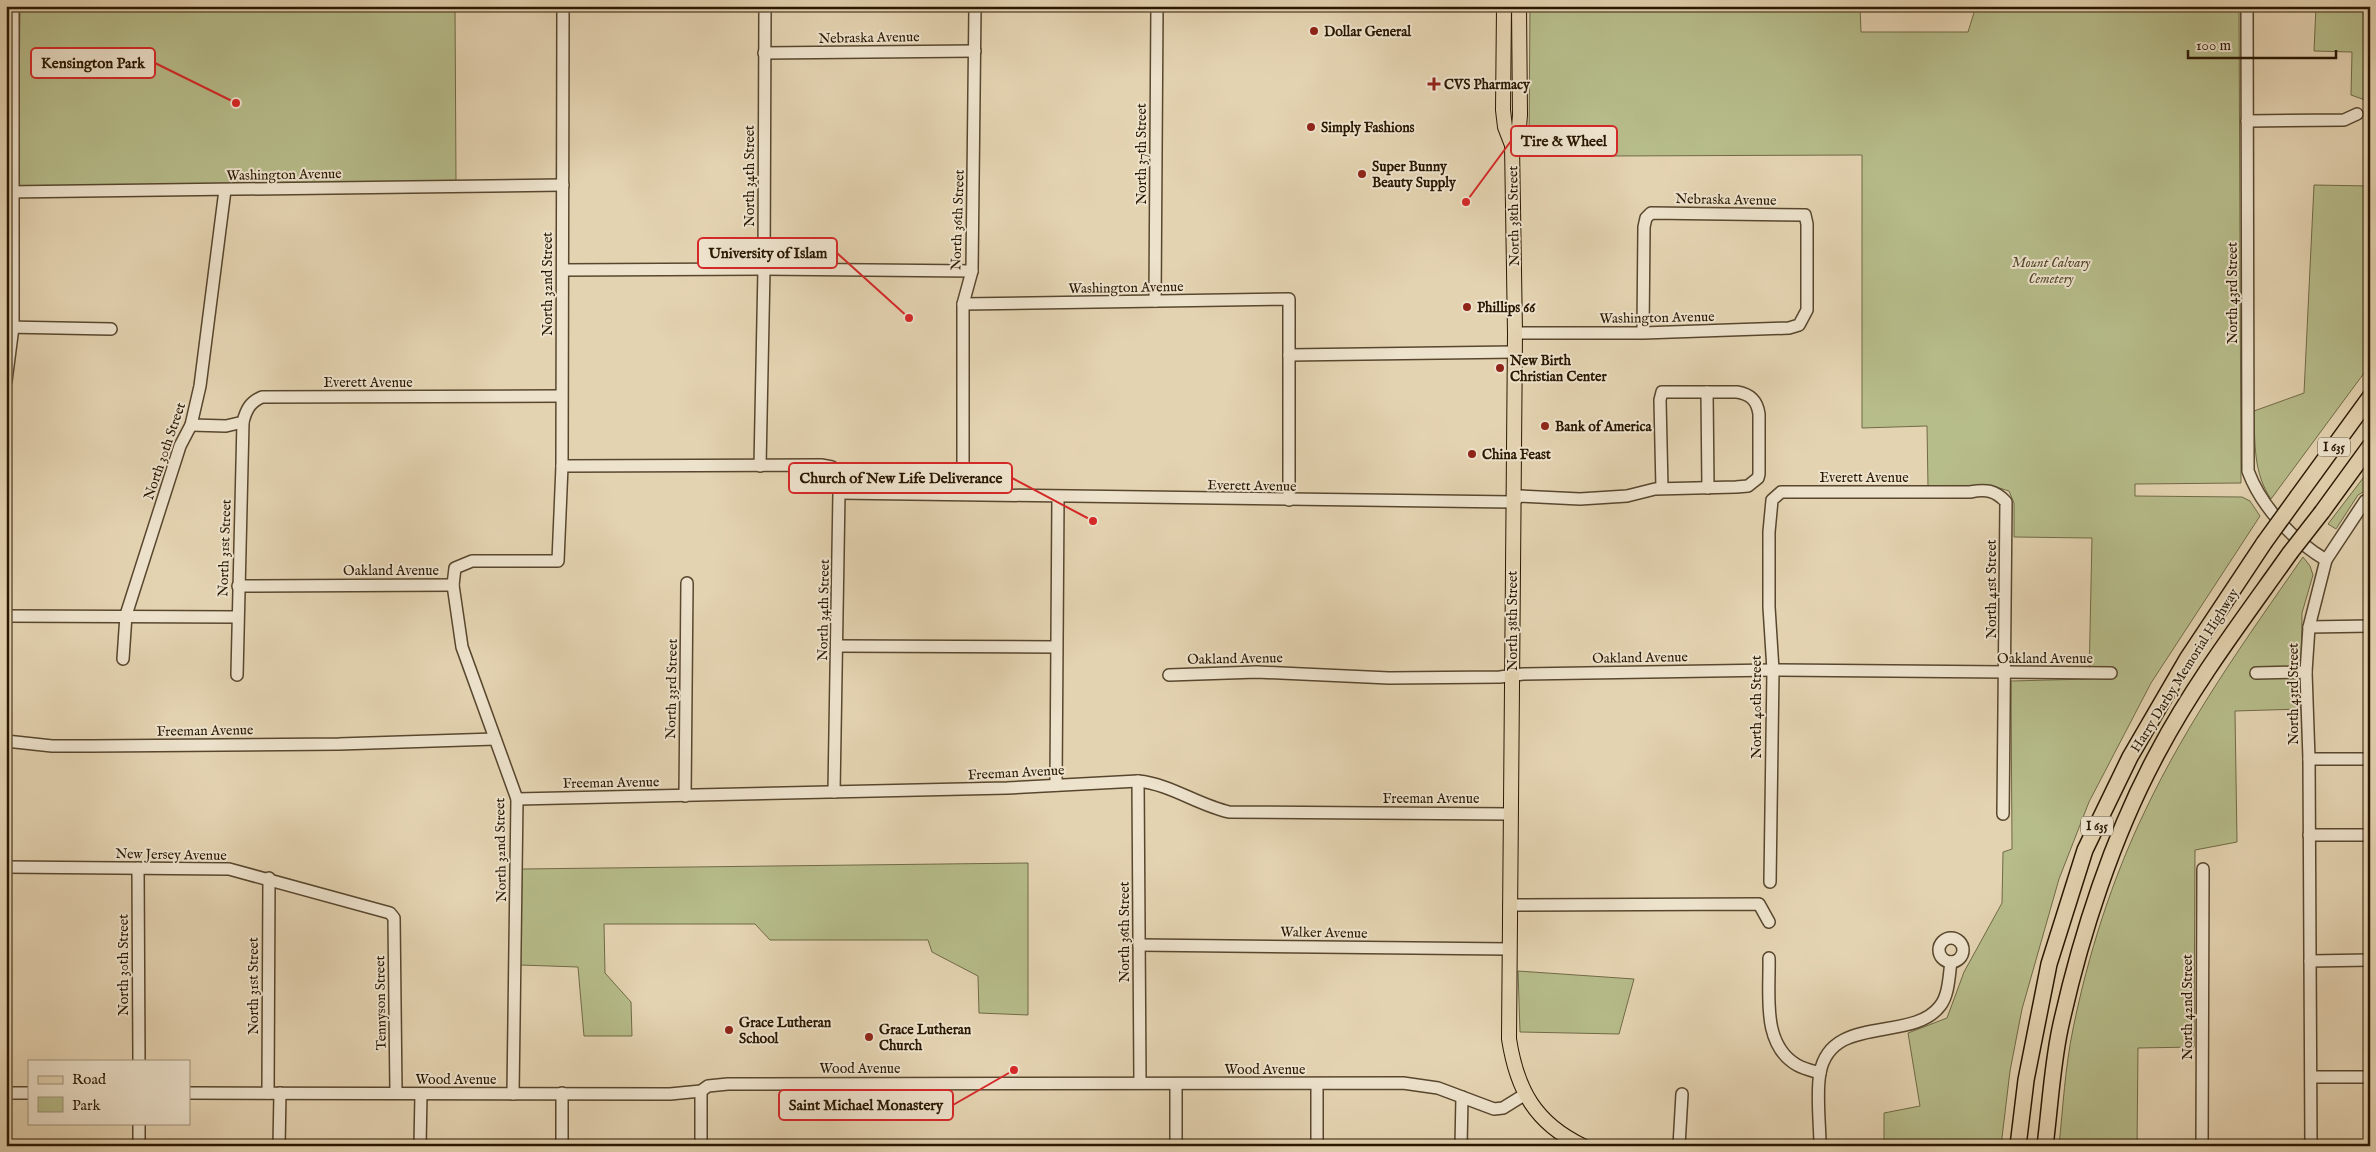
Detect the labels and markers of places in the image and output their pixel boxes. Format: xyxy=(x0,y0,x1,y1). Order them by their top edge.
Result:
place label: Dollar General xyxy=(1324,23,1412,41)
marker: Dollar General xyxy=(1308,25,1320,37)
callout: Kensington Park xyxy=(31,48,155,78)
place label: CVS Pharmacy xyxy=(1444,76,1531,94)
marker: CVS Pharmacy xyxy=(1428,78,1440,90)
place label: Simply Fashions xyxy=(1321,119,1415,137)
marker: Simply Fashions xyxy=(1305,121,1317,133)
callout: Tire & Wheel xyxy=(1511,126,1617,156)
place label: Super Bunny Beauty Supply xyxy=(1372,158,1457,192)
marker: Super Bunny Beauty Supply xyxy=(1356,168,1368,180)
callout: University of Islam xyxy=(698,238,837,268)
place label: Phillips 66 xyxy=(1477,299,1536,317)
marker: Phillips 66 xyxy=(1461,301,1473,313)
place label: New Birth Christian Center xyxy=(1509,352,1607,386)
marker: New Birth Christian Center xyxy=(1494,362,1506,374)
place label: Bank of America xyxy=(1555,418,1652,436)
marker: Bank of America xyxy=(1539,420,1551,432)
place label: China Feast xyxy=(1482,446,1551,464)
marker: China Feast xyxy=(1466,448,1478,460)
callout: Church of New Life Deliverance xyxy=(789,463,1012,493)
place label: Grace Lutheran School xyxy=(739,1014,832,1048)
place label: Grace Lutheran Church xyxy=(879,1021,972,1055)
marker: Grace Lutheran School xyxy=(723,1024,735,1036)
marker: Grace Lutheran Church xyxy=(863,1031,875,1043)
callout: Saint Michael Monastery xyxy=(779,1090,953,1120)

